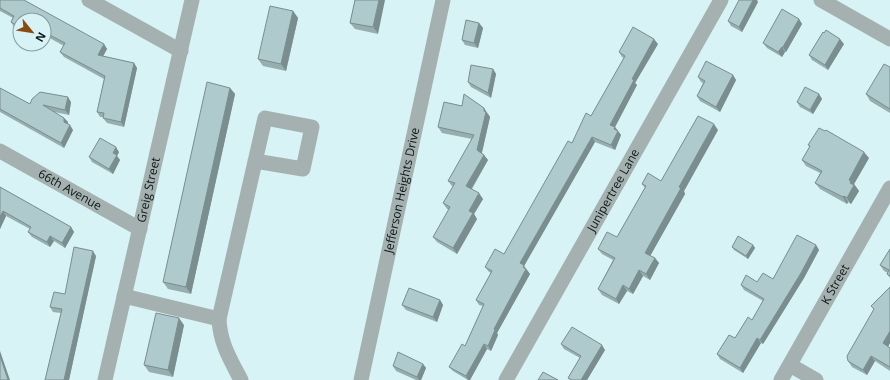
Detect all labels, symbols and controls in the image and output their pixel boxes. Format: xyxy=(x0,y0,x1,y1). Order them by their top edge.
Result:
north arrow xyxy=(12,12,52,52)
text: N xyxy=(32,30,50,45)
street label: Jefferson Heights Drive xyxy=(379,126,423,256)
street label: Junipertree Lane xyxy=(582,145,643,235)
street label: Greig Street xyxy=(132,155,164,224)
street label: 66th Avenue xyxy=(35,165,105,214)
street label: K Street xyxy=(817,261,853,307)

